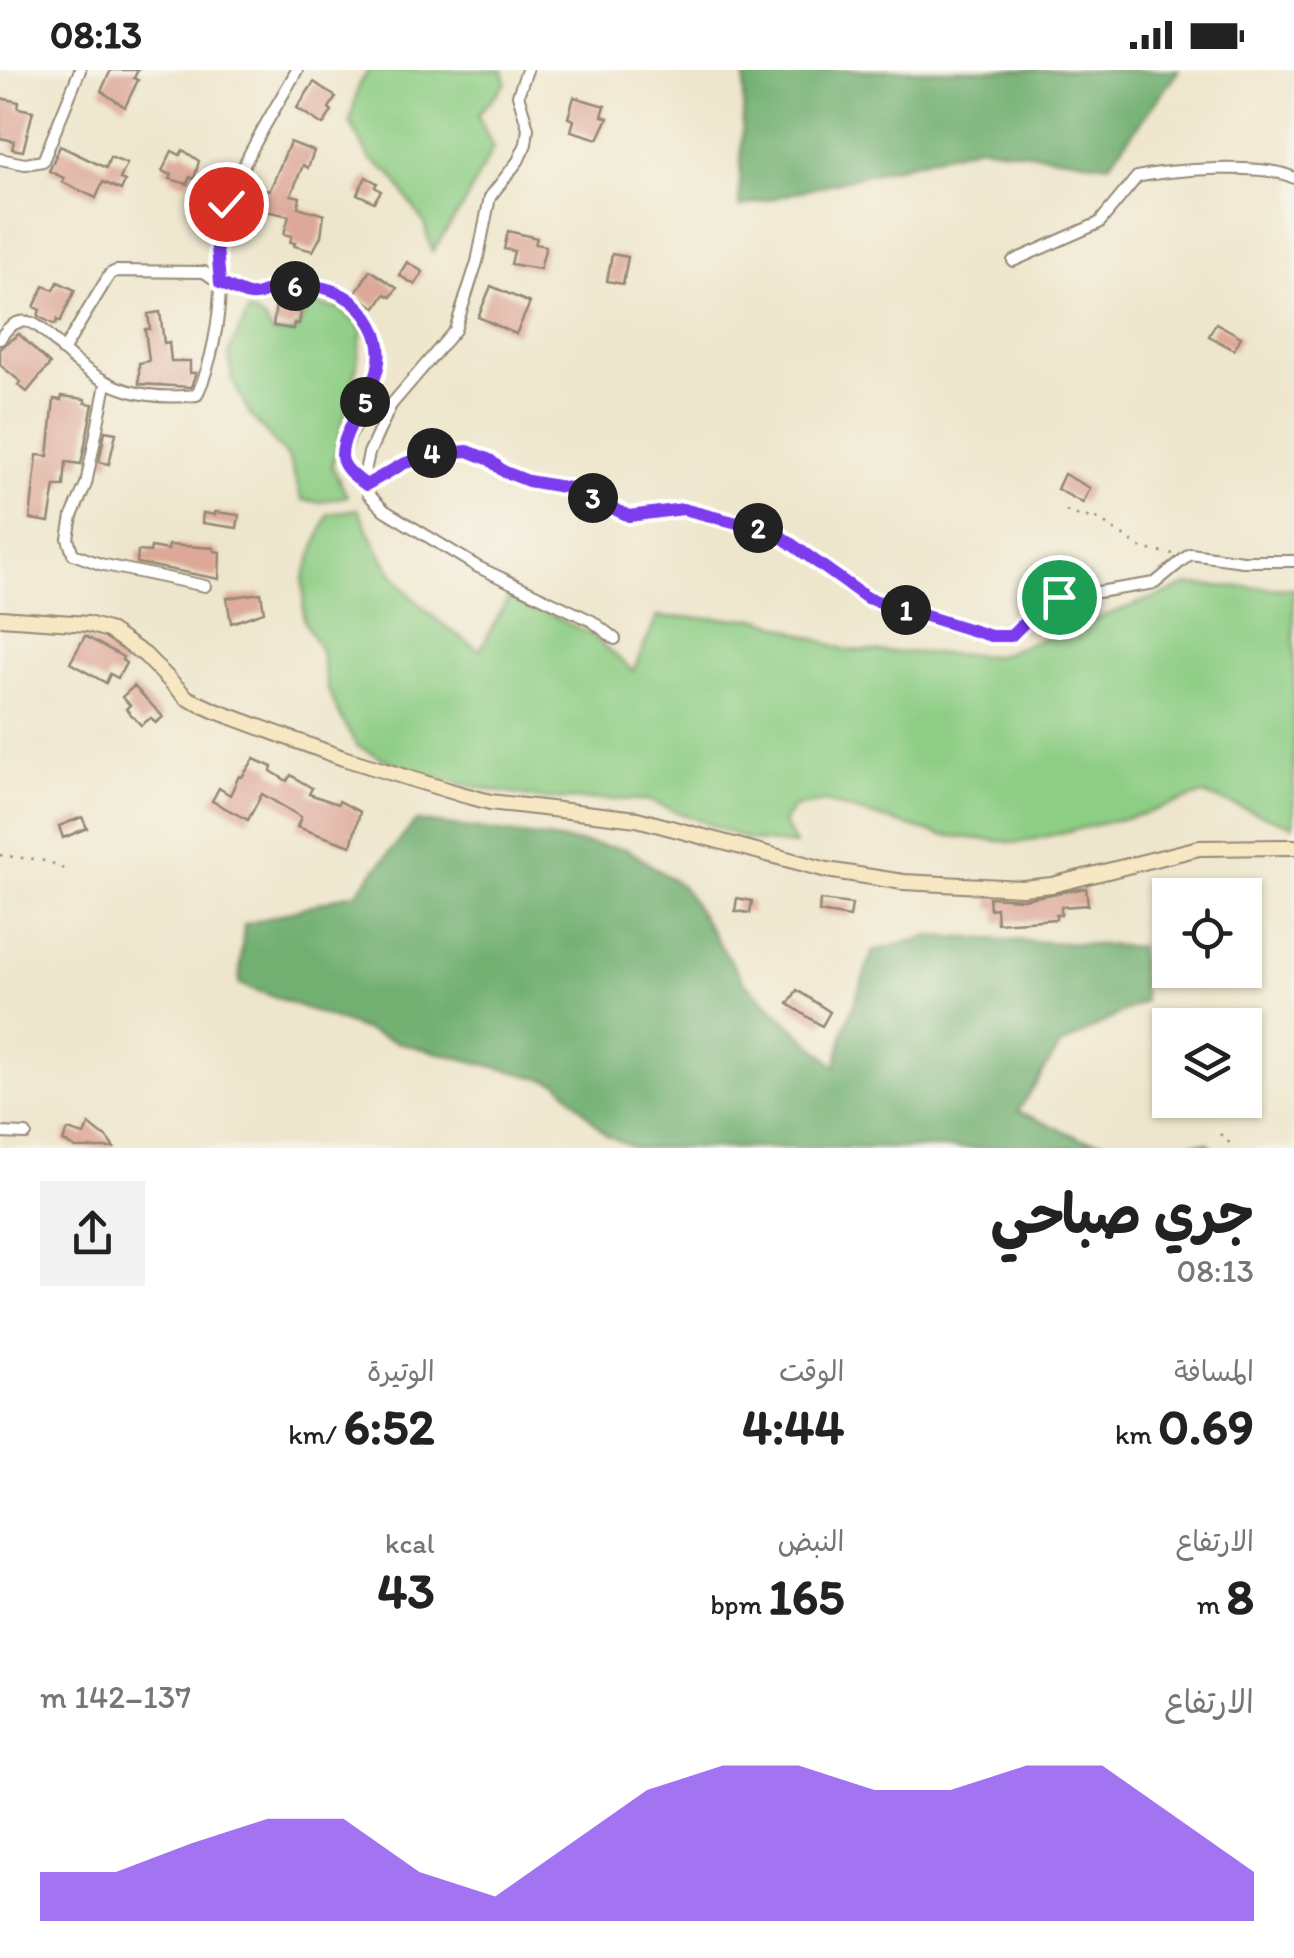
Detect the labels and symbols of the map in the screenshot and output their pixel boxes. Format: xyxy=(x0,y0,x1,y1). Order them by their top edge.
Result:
pin xyxy=(184,162,269,247)
pin: 6 xyxy=(270,261,320,311)
pin: 5 xyxy=(340,377,390,427)
pin: 4 xyxy=(407,428,457,478)
pin: 3 xyxy=(568,473,618,523)
pin: 2 xyxy=(733,503,783,553)
pin xyxy=(1017,555,1102,640)
pin: 1 xyxy=(881,585,931,635)

